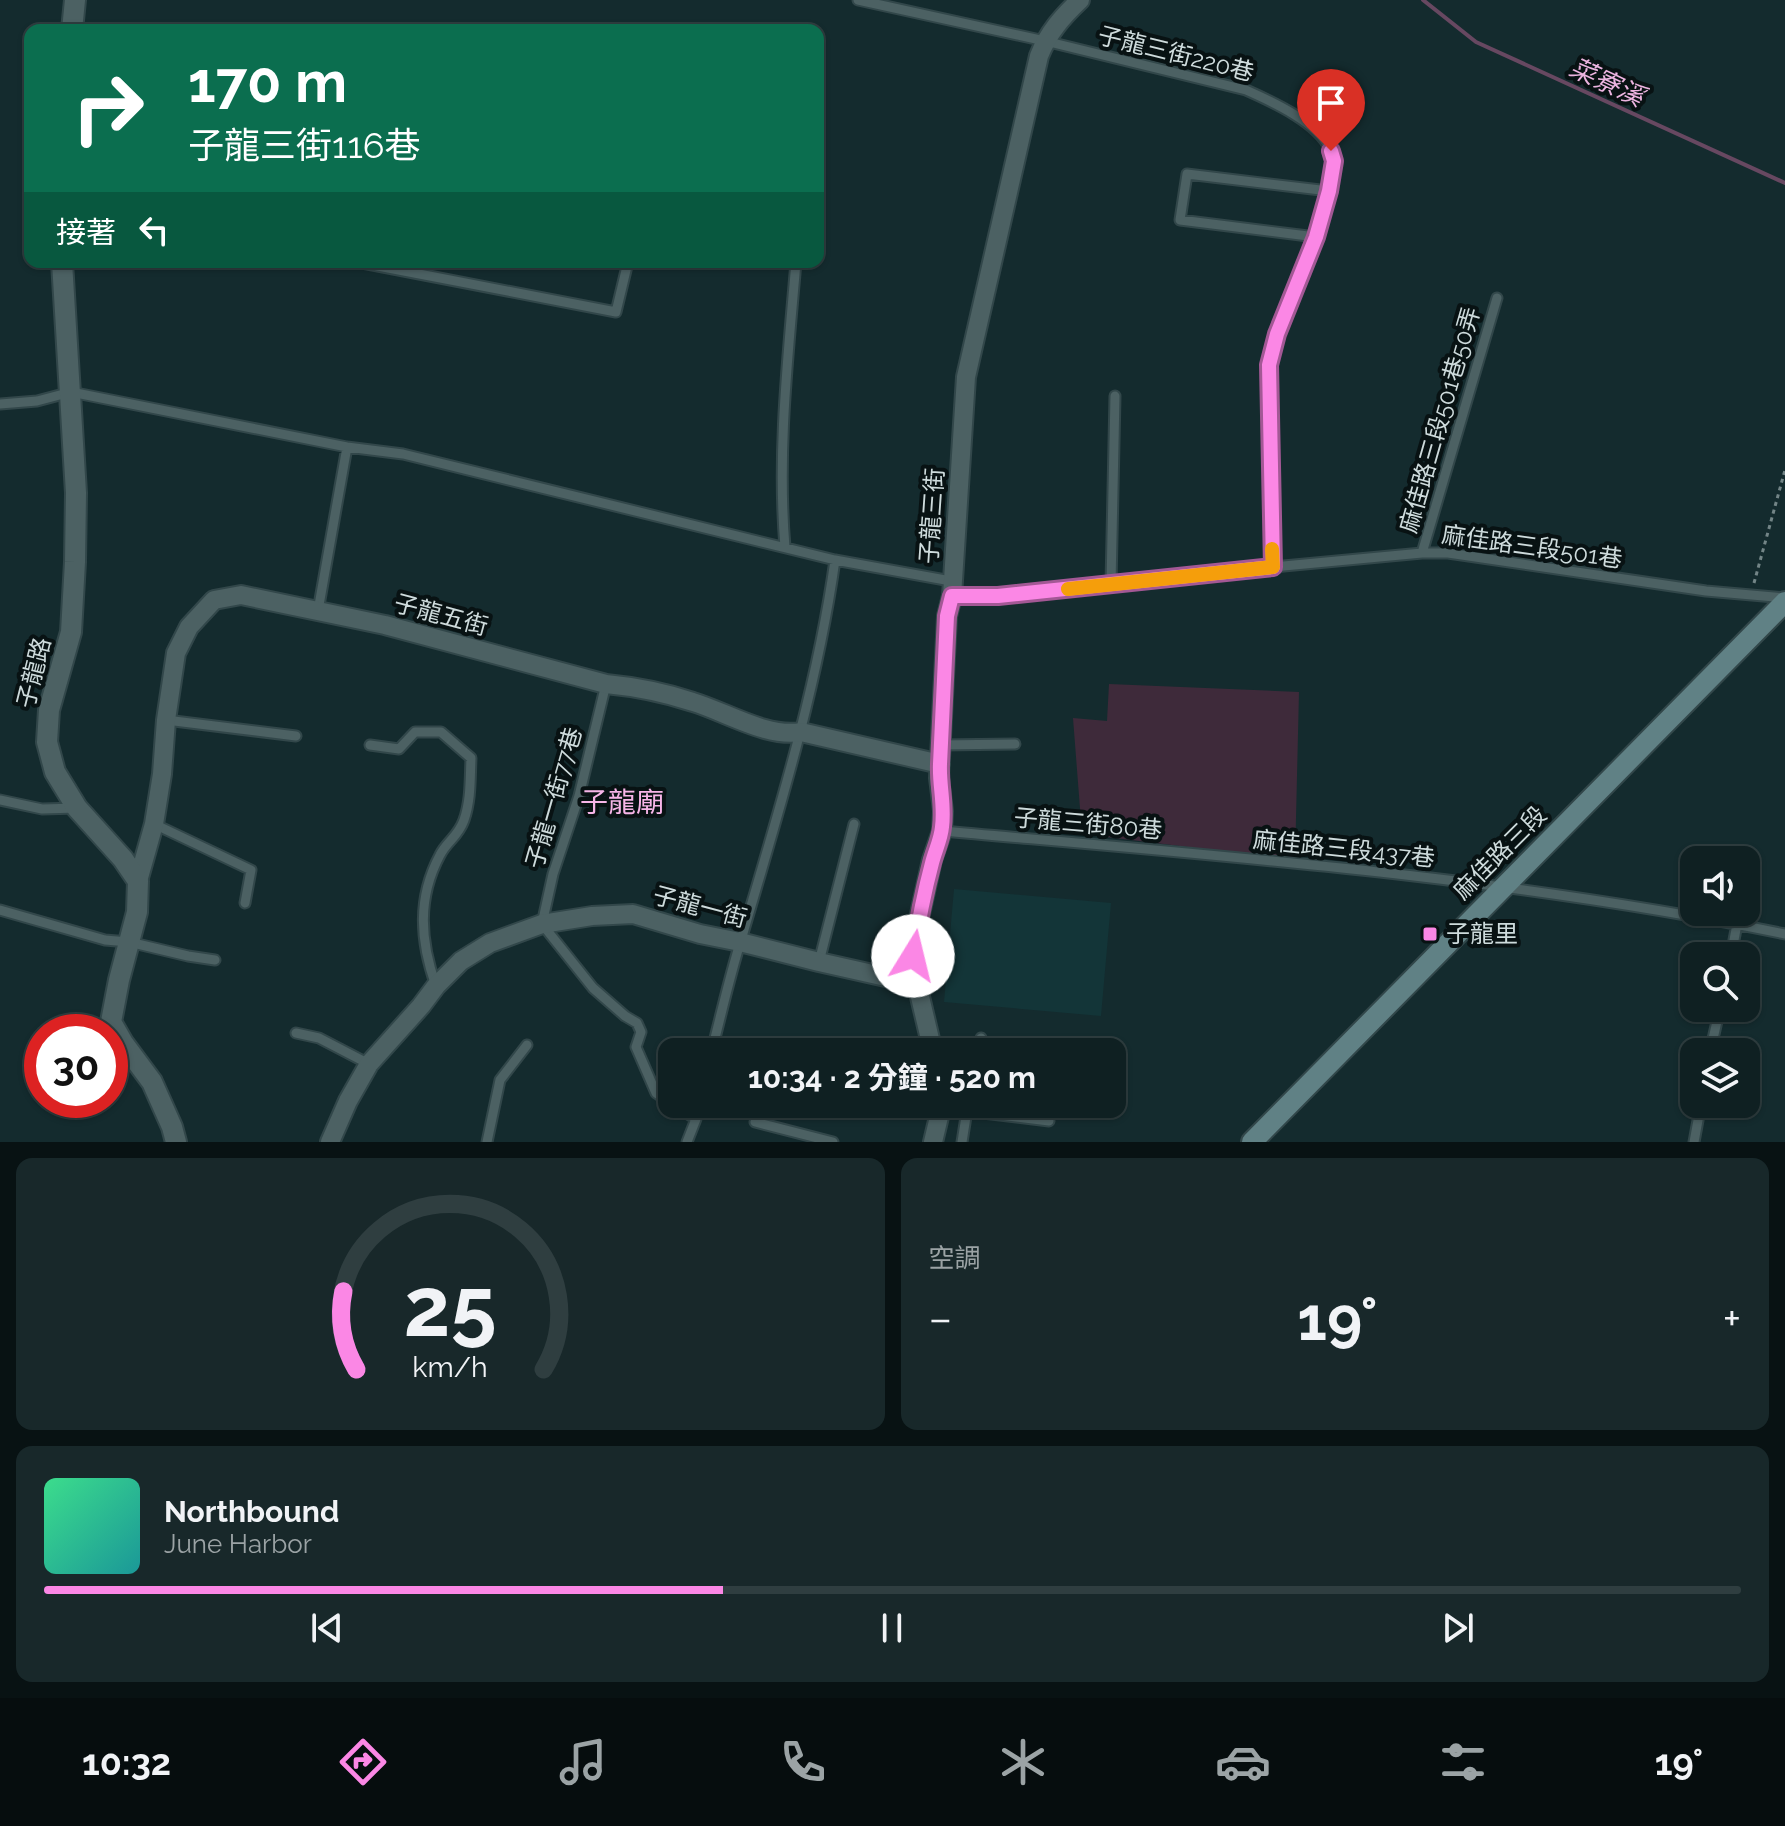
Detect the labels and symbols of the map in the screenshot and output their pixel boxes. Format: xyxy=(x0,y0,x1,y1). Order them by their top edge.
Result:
street label: 子龍三街220巷 xyxy=(1095,20,1257,87)
water label: 菜寮溪 xyxy=(1565,52,1652,114)
pin xyxy=(1297,69,1365,151)
street label: 麻佳路三段501巷50弄 xyxy=(1393,303,1486,536)
street label: 子龍三街 xyxy=(914,467,949,565)
street label: 麻佳路三段501巷 xyxy=(1440,519,1624,574)
street label: 子龍五街 xyxy=(391,588,491,641)
street label: 子龍路 xyxy=(11,634,56,711)
street label: 子龍一街77巷 xyxy=(520,724,588,872)
district label: 子龍廟 xyxy=(580,786,664,819)
street label: 麻佳路三段 xyxy=(1447,800,1552,905)
street label: 子龍三街80巷 xyxy=(1013,803,1163,844)
street label: 麻佳路三段437巷 xyxy=(1252,825,1436,872)
street label: 子龍一街 xyxy=(650,880,750,933)
position arrow xyxy=(871,914,955,998)
place label: 子龍里 xyxy=(1446,919,1518,948)
marker: 子龍里 xyxy=(1421,925,1439,943)
speed limit sign: 30 xyxy=(24,1014,128,1118)

